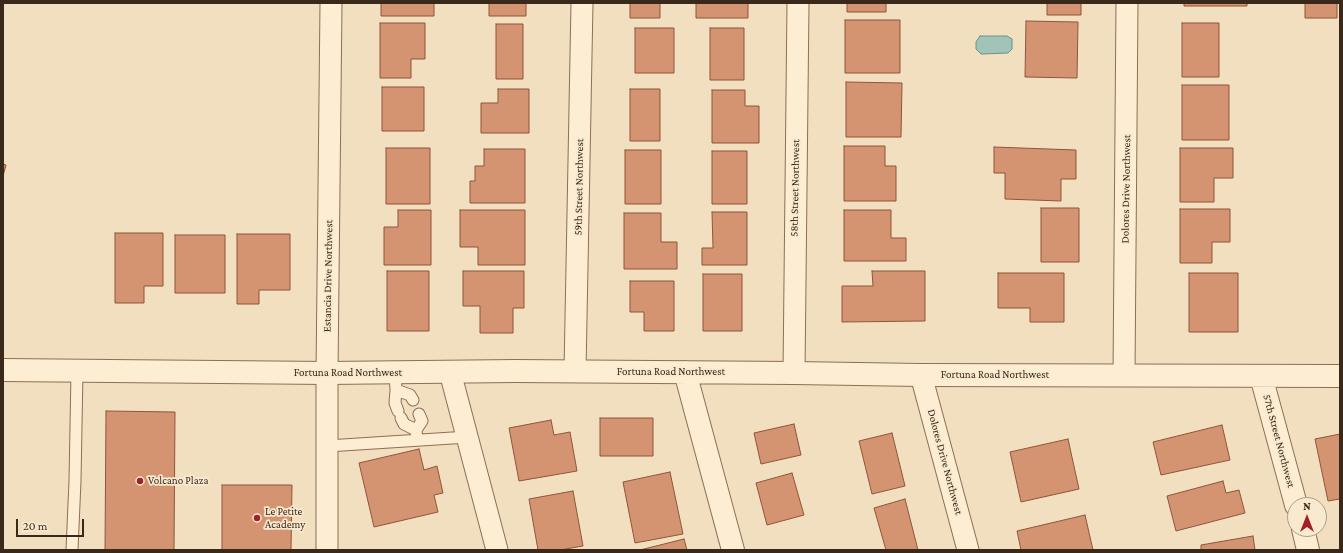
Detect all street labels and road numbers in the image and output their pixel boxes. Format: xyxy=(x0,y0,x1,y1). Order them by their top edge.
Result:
street label: Dolores Drive Northwest xyxy=(1118,134,1134,244)
street label: 59th Street Northwest xyxy=(572,138,586,236)
street label: 58th Street Northwest xyxy=(788,139,802,237)
street label: Estancia Drive Northwest xyxy=(320,220,336,332)
street label: Fortuna Road Northwest xyxy=(617,365,725,379)
street label: Fortuna Road Northwest xyxy=(294,366,402,380)
street label: Fortuna Road Northwest xyxy=(941,368,1049,382)
street label: 57th Street Northwest xyxy=(1260,393,1298,489)
street label: Dolores Drive Northwest xyxy=(925,408,965,516)

